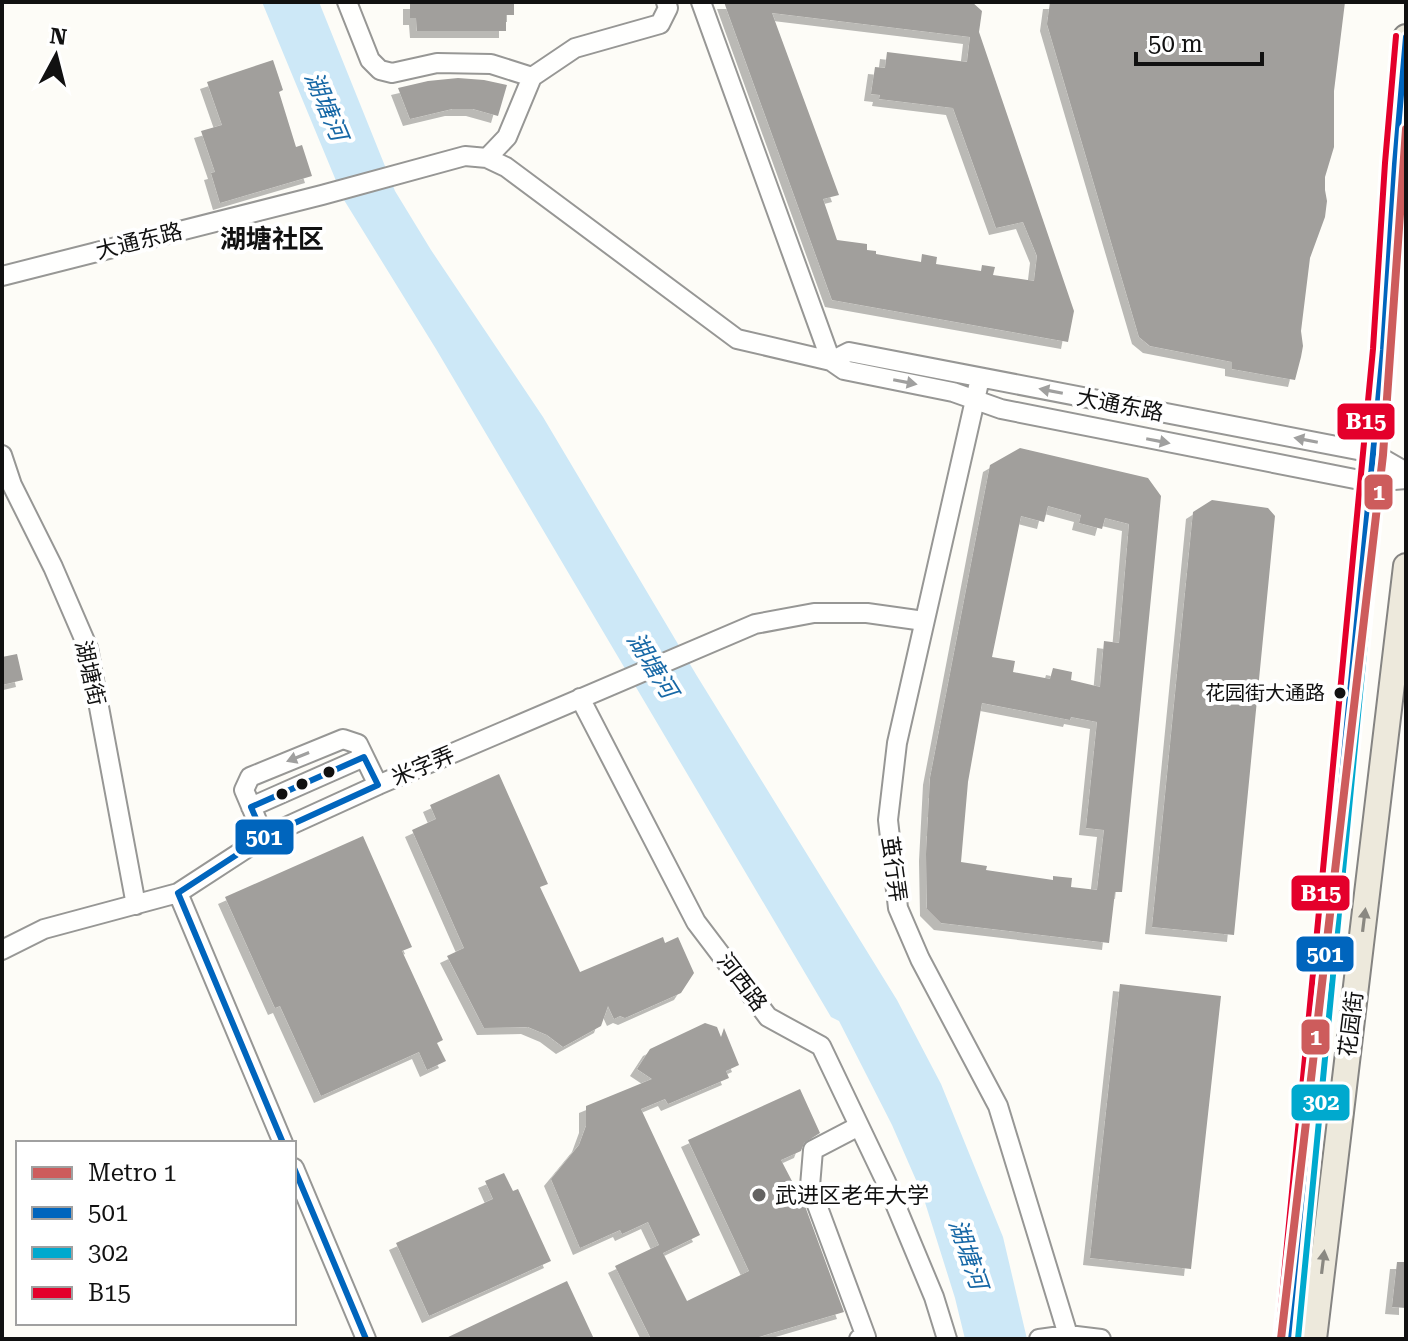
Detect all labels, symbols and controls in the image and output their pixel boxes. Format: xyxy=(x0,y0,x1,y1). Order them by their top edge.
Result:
north arrow xyxy=(16,16,96,96)
scale bar xyxy=(1136,16,1262,66)
text: N xyxy=(48,23,68,50)
text: 50 m xyxy=(1148,30,1203,58)
water label: 湖塘河 xyxy=(299,67,355,148)
street label: 大通东路 xyxy=(93,218,185,264)
district label: 湖塘社区 xyxy=(220,224,324,254)
one-way arrow xyxy=(893,376,918,389)
street label: 大通东路 xyxy=(1074,384,1166,426)
one-way arrow xyxy=(1038,385,1063,397)
line badge: B15 xyxy=(1336,402,1396,441)
text: B15 xyxy=(1346,409,1386,434)
one-way arrow xyxy=(1293,434,1318,446)
one-way arrow xyxy=(1146,435,1171,447)
line badge: 1 xyxy=(1363,473,1394,511)
text: 1 xyxy=(1373,480,1385,505)
water label: 湖塘河 xyxy=(621,627,685,706)
street label: 湖塘街 xyxy=(70,638,110,708)
place label: 花园街大通路 xyxy=(1205,681,1325,705)
marker: 花园街大通路 xyxy=(1332,685,1348,701)
street label: 米字弄 xyxy=(388,742,458,790)
one-way arrow xyxy=(286,751,310,764)
unlabelled marker xyxy=(321,764,337,780)
unlabelled marker xyxy=(294,776,310,792)
unlabelled marker xyxy=(274,786,290,802)
line badge: 501 xyxy=(234,818,295,856)
text: 501 xyxy=(246,825,282,850)
street label: 茧行弄 xyxy=(877,835,911,903)
line badge: B15 xyxy=(1290,874,1351,912)
text: B15 xyxy=(1301,881,1341,906)
one-way arrow xyxy=(1357,907,1370,932)
line badge: 501 xyxy=(1295,935,1355,973)
text: 501 xyxy=(1307,942,1343,967)
street label: 河西路 xyxy=(712,948,772,1016)
street label: 花园街 xyxy=(1335,990,1367,1058)
line badge: 1 xyxy=(1300,1018,1331,1056)
text: 1 xyxy=(1310,1025,1322,1050)
line badge: 302 xyxy=(1290,1083,1351,1122)
text: 302 xyxy=(1303,1090,1339,1115)
legend xyxy=(16,1141,296,1325)
text: Metro 1 xyxy=(88,1159,177,1187)
place label: 武进区老年大学 xyxy=(775,1183,929,1208)
marker: 武进区老年大学 xyxy=(750,1186,768,1204)
text: 501 xyxy=(88,1199,128,1227)
water label: 湖塘河 xyxy=(943,1215,994,1296)
text: 302 xyxy=(88,1239,128,1267)
one-way arrow xyxy=(1317,1249,1330,1274)
text: B15 xyxy=(88,1279,131,1307)

